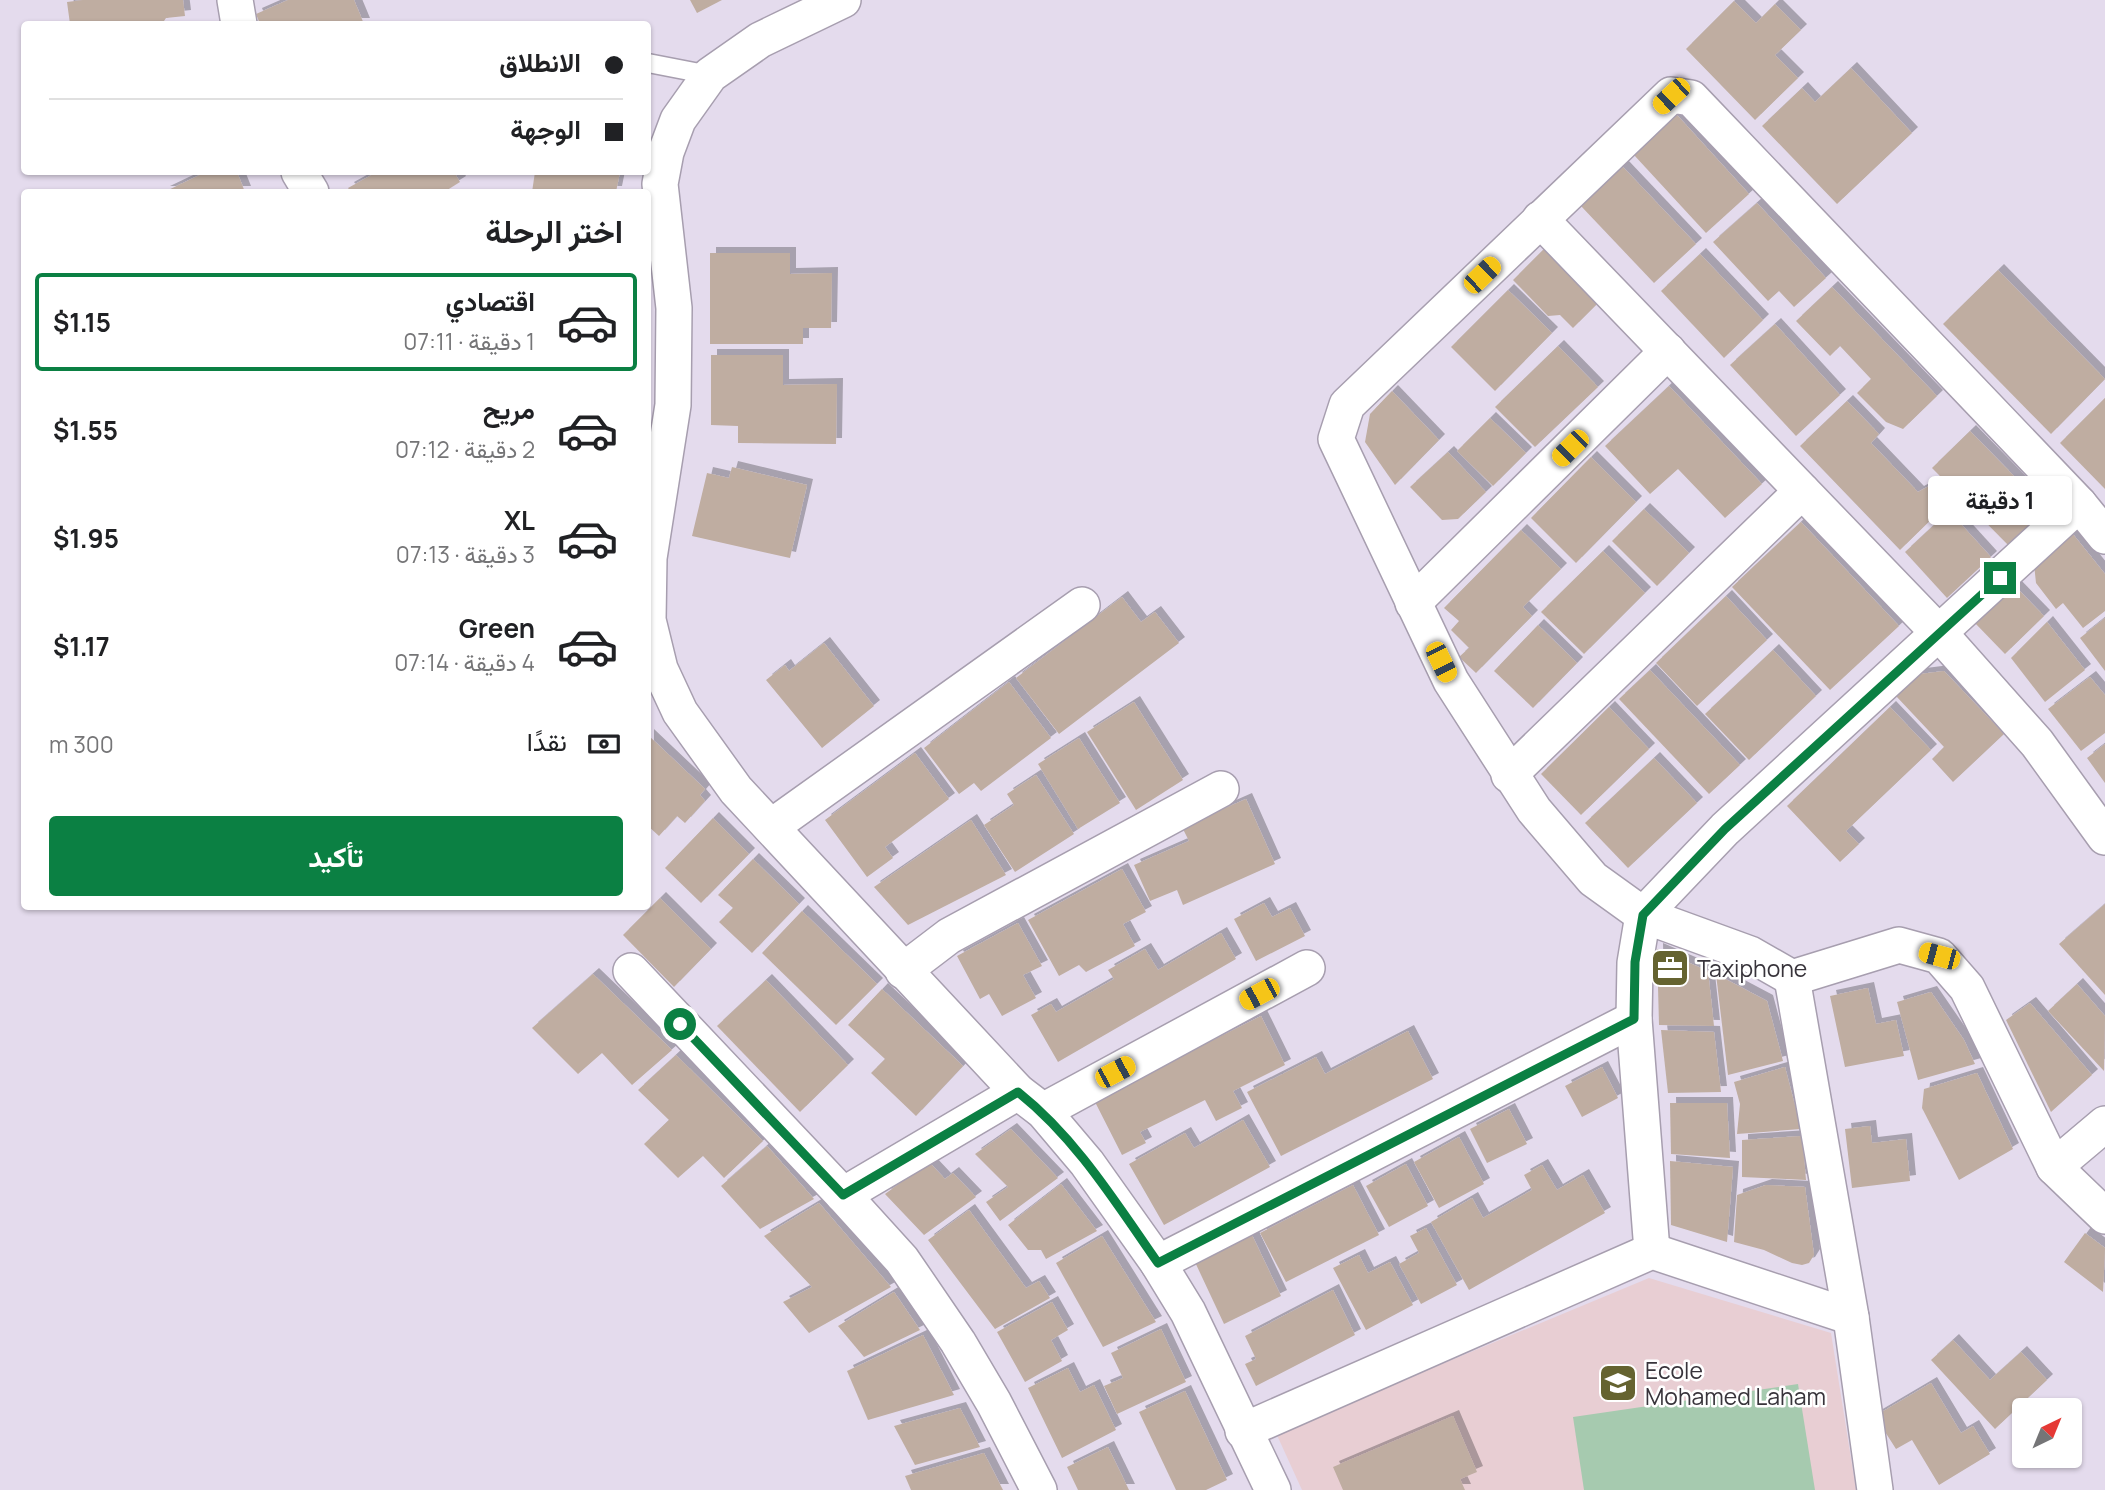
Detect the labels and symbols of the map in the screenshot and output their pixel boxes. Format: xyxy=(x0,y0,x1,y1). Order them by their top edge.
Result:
car xyxy=(1649,74,1694,118)
car xyxy=(1460,253,1505,297)
car xyxy=(1548,426,1593,470)
callout: 1 دقيقة xyxy=(1928,476,2072,526)
route end xyxy=(1984,562,2016,594)
car xyxy=(1423,639,1460,685)
car xyxy=(1916,940,1963,972)
office icon: Taxiphone xyxy=(1649,947,1691,989)
place label: Taxiphone xyxy=(1697,952,1807,984)
car xyxy=(1236,975,1283,1013)
route start xyxy=(664,1008,696,1040)
car xyxy=(1092,1053,1139,1091)
place label: Ecole Mohamed Laham xyxy=(1645,1354,1826,1412)
school or university icon: Ecole Mohamed Laham xyxy=(1597,1362,1639,1404)
north arrow xyxy=(2012,1398,2082,1468)

